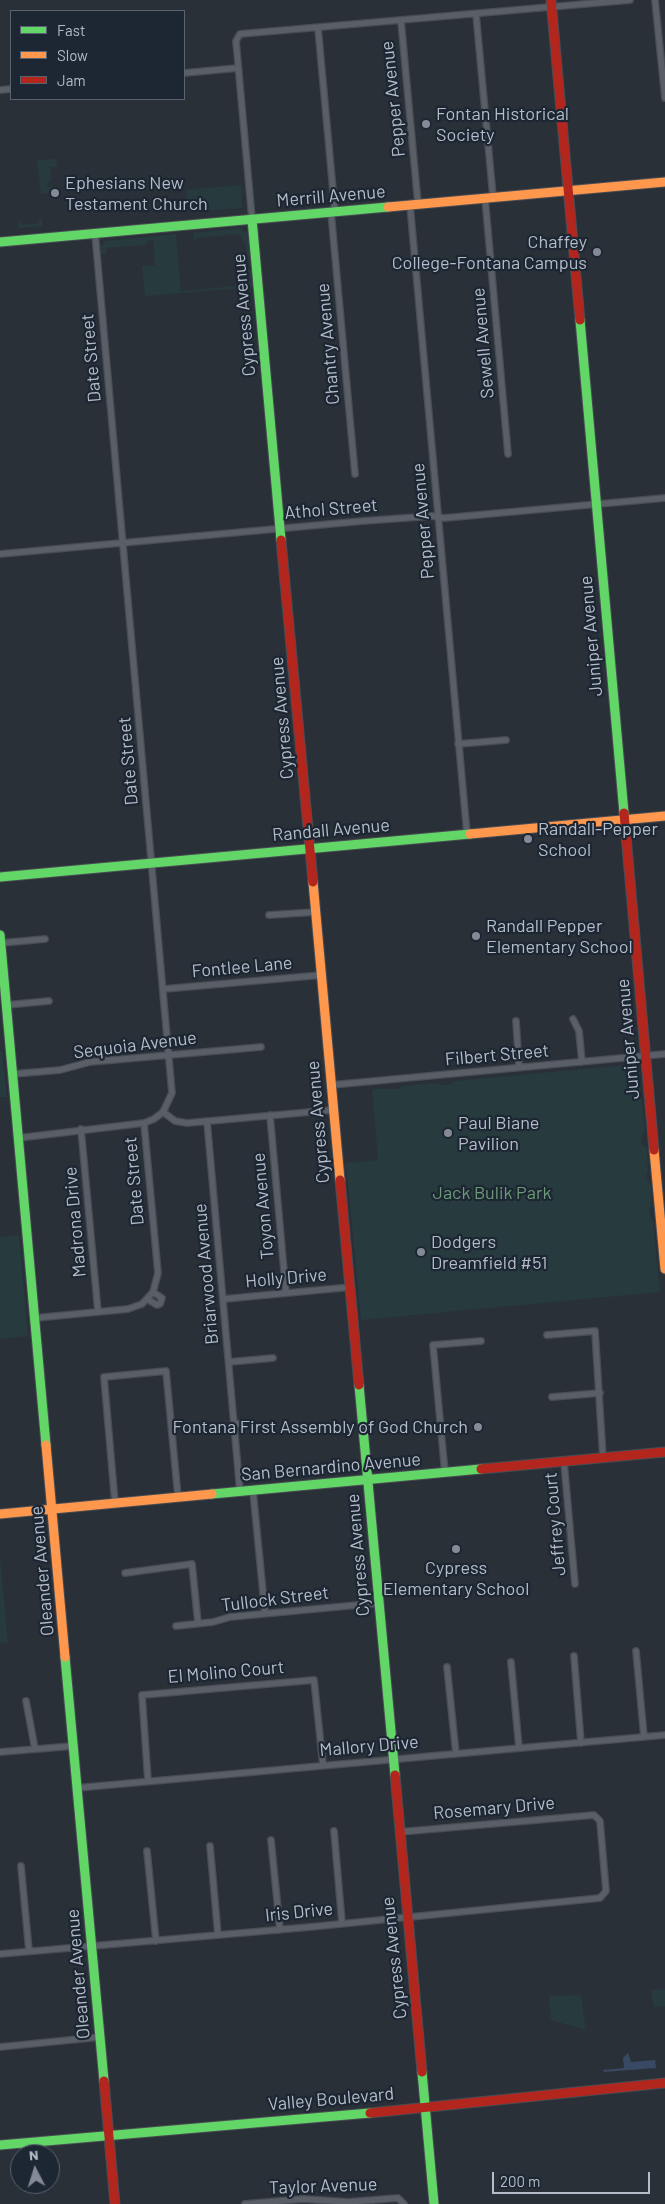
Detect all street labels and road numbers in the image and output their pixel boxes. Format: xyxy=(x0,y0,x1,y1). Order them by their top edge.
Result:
street label: Pepper Avenue xyxy=(376,40,410,158)
street label: Merrill Avenue xyxy=(276,180,386,212)
street label: Cypress Avenue xyxy=(228,253,260,377)
street label: Chantry Avenue xyxy=(312,282,344,406)
street label: Sewell Avenue xyxy=(467,287,499,399)
street label: Date Street xyxy=(76,313,106,403)
street label: Pepper Avenue xyxy=(407,462,439,580)
street label: Athol Street xyxy=(283,494,379,524)
street label: Juniper Avenue xyxy=(575,575,607,697)
street label: Cypress Avenue xyxy=(266,656,298,780)
street label: Date Street xyxy=(113,716,143,806)
street label: Randall Avenue xyxy=(271,814,391,846)
street label: Fontlee Lane xyxy=(191,952,293,982)
street label: Juniper Avenue xyxy=(612,978,644,1100)
street label: Sequoia Avenue xyxy=(72,1027,198,1063)
street label: Filbert Street xyxy=(444,1040,550,1070)
street label: Cypress Avenue xyxy=(302,1060,334,1184)
street label: Date Street xyxy=(119,1136,149,1226)
street label: Toyon Avenue xyxy=(248,1152,278,1260)
street label: Madrona Drive xyxy=(59,1166,91,1278)
street label: Briarwood Avenue xyxy=(189,1203,223,1345)
street label: Holly Drive xyxy=(244,1264,328,1292)
street label: San Bernardino Avenue xyxy=(240,1448,422,1486)
street label: Jeffrey Court xyxy=(540,1471,570,1577)
street label: Cypress Avenue xyxy=(342,1493,374,1617)
street label: Oleander Avenue xyxy=(26,1505,58,1637)
street label: Tullock Street xyxy=(220,1582,330,1616)
street label: El Molino Court xyxy=(167,1656,285,1688)
street label: Mallory Drive xyxy=(319,1731,419,1761)
street label: Rosemary Drive xyxy=(432,1792,556,1824)
street label: Cypress Avenue xyxy=(377,1896,411,2020)
street label: Iris Drive xyxy=(264,1898,334,1926)
street label: Oleander Avenue xyxy=(62,1908,94,2040)
street label: Valley Boulevard xyxy=(267,2083,395,2115)
street label: Taylor Avenue xyxy=(268,2173,378,2199)

